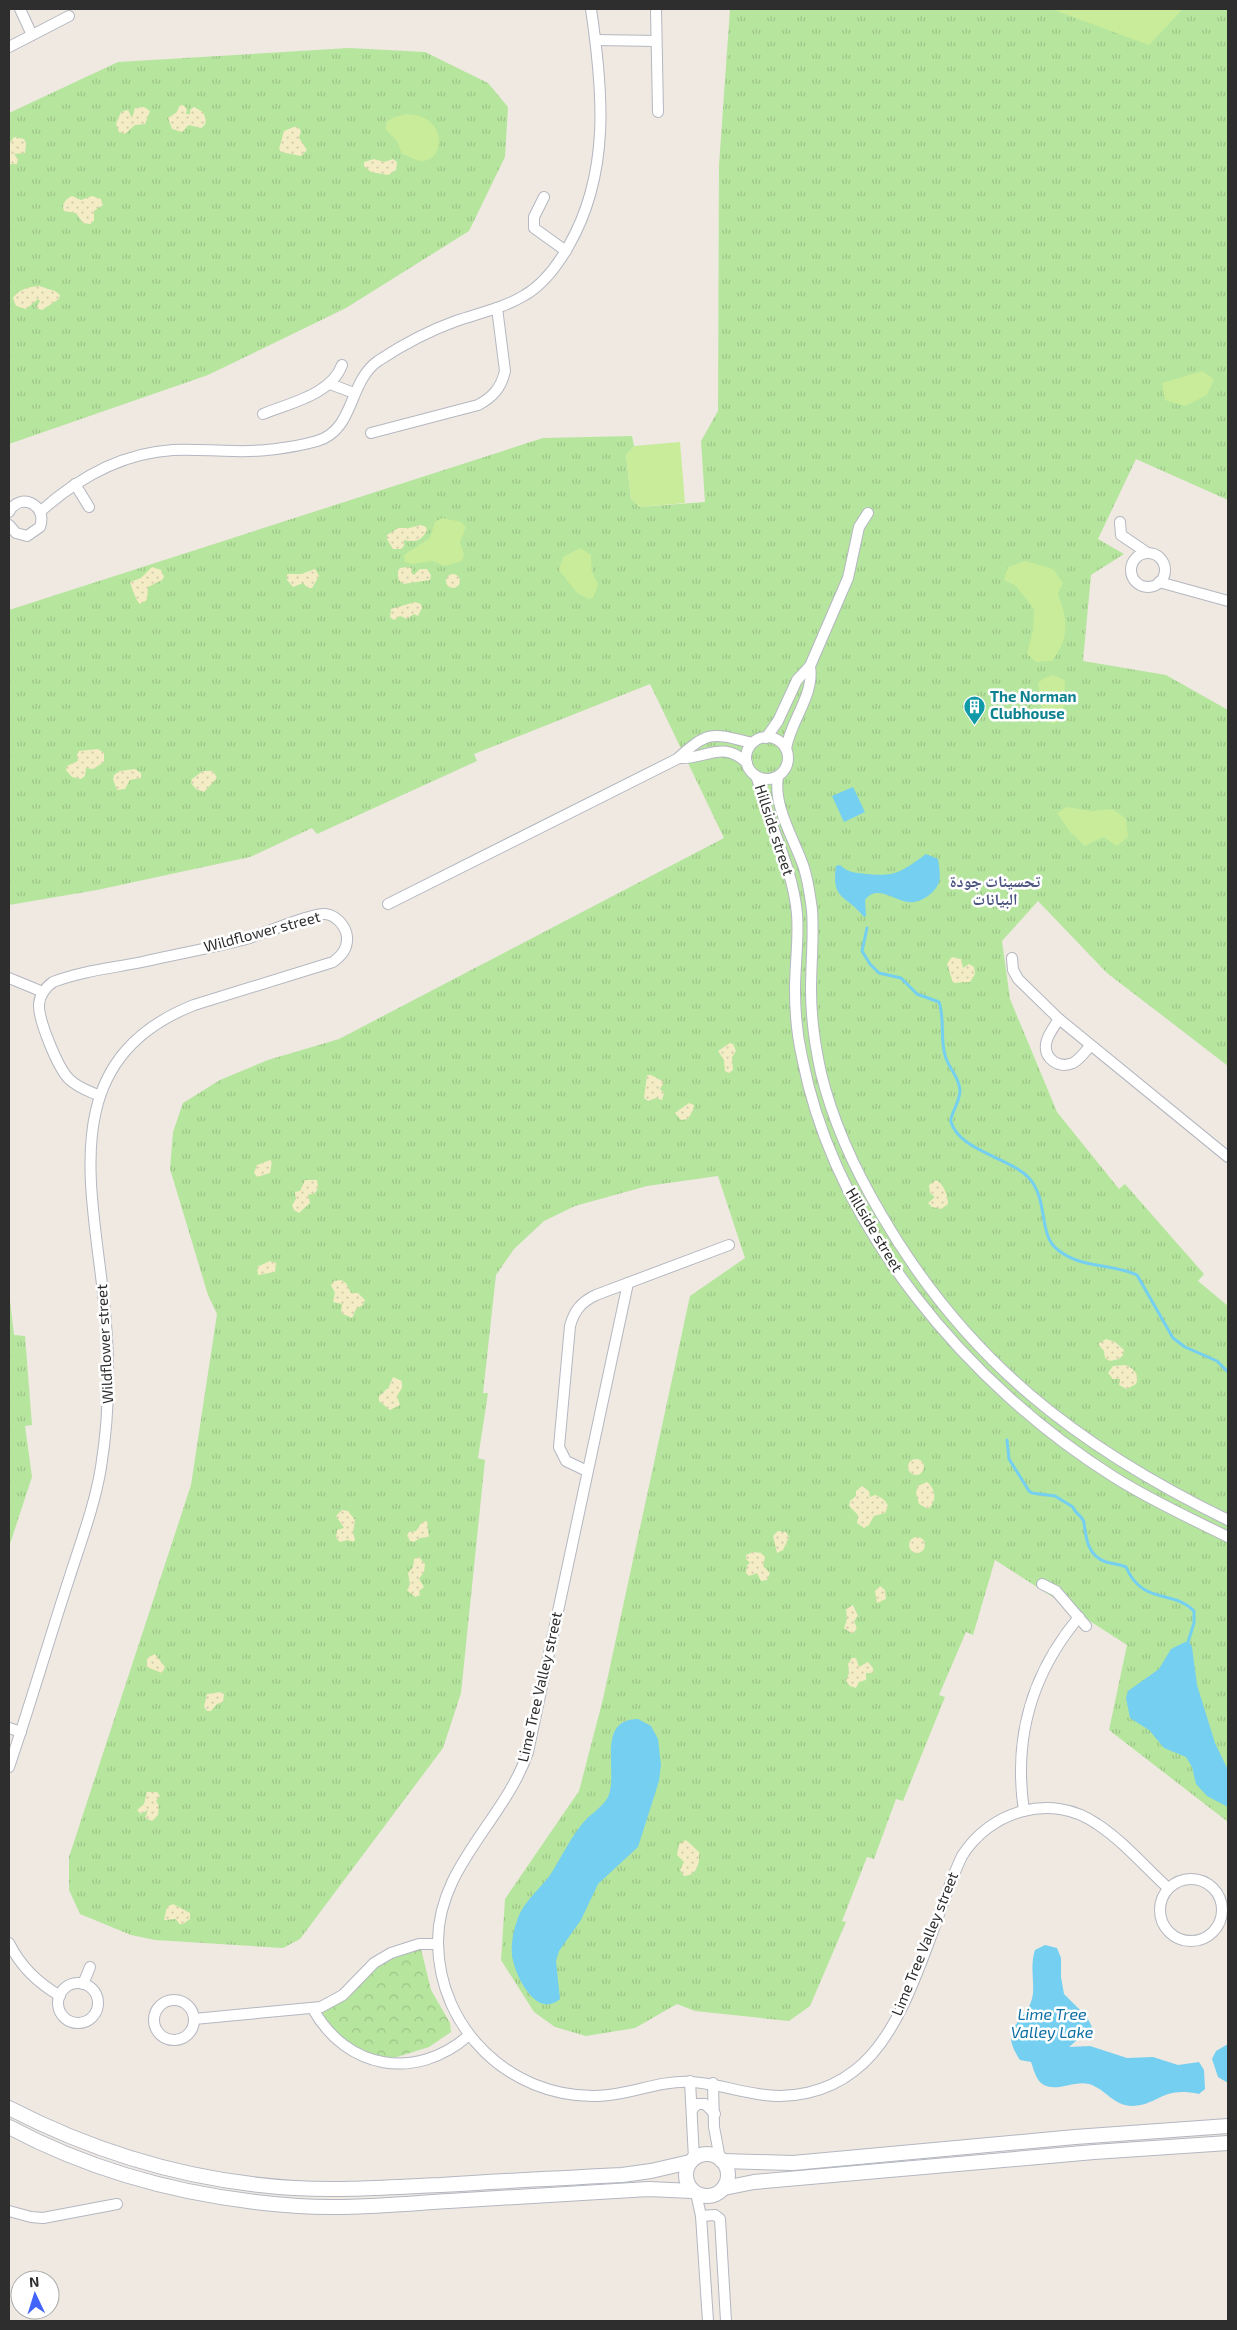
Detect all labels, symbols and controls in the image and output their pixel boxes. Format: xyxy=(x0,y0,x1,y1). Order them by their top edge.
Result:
place label: The Norman Clubhouse xyxy=(990,687,1077,722)
building icon: The Norman Clubhouse xyxy=(962,694,986,725)
street label: Hillside street xyxy=(752,782,798,878)
district label: تحسينات جودة البيانات xyxy=(950,871,1041,909)
street label: Wildflower street xyxy=(202,907,322,955)
street label: Hillside street xyxy=(843,1184,907,1275)
street label: Wildflower street xyxy=(92,1283,116,1404)
street label: Lime Tree Valley street xyxy=(513,1610,565,1764)
street label: Lime Tree Valley street xyxy=(887,1869,961,2018)
water label: Lime Tree Valley Lake xyxy=(1011,2004,1094,2042)
north arrow xyxy=(10,2270,60,2320)
text: N xyxy=(28,2273,40,2290)

